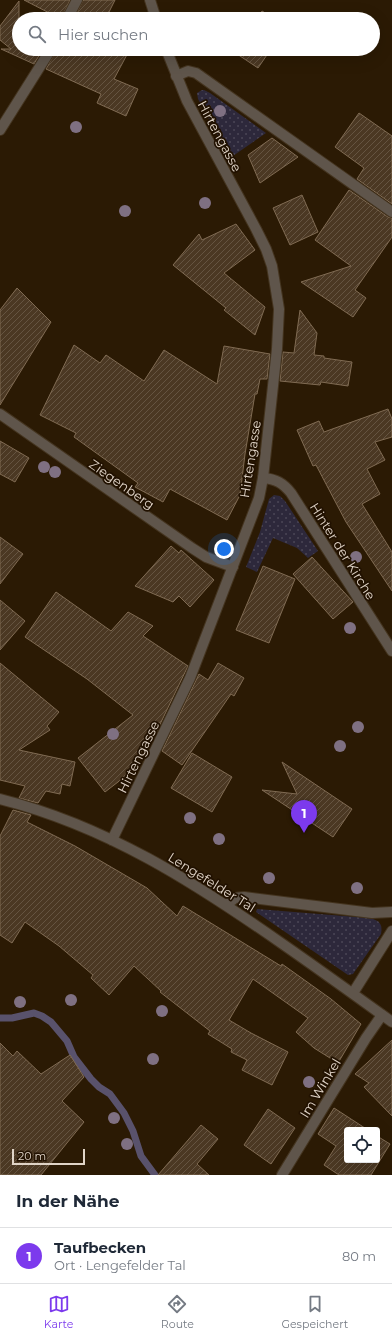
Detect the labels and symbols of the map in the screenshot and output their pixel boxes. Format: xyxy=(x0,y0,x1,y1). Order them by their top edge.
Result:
street label: Hirtengasse xyxy=(195,98,246,174)
street label: Hirtengasse xyxy=(236,419,264,499)
street label: Ziegenberg xyxy=(86,456,158,512)
street label: Hinter der Kirche xyxy=(307,500,379,603)
your location xyxy=(214,539,234,559)
street label: Hirtengasse xyxy=(114,718,162,796)
pin: 1 xyxy=(291,800,317,833)
street label: Lengefelder Tal xyxy=(165,849,259,915)
street label: Im Winkel xyxy=(296,1055,344,1121)
scale bar xyxy=(12,1147,85,1166)

